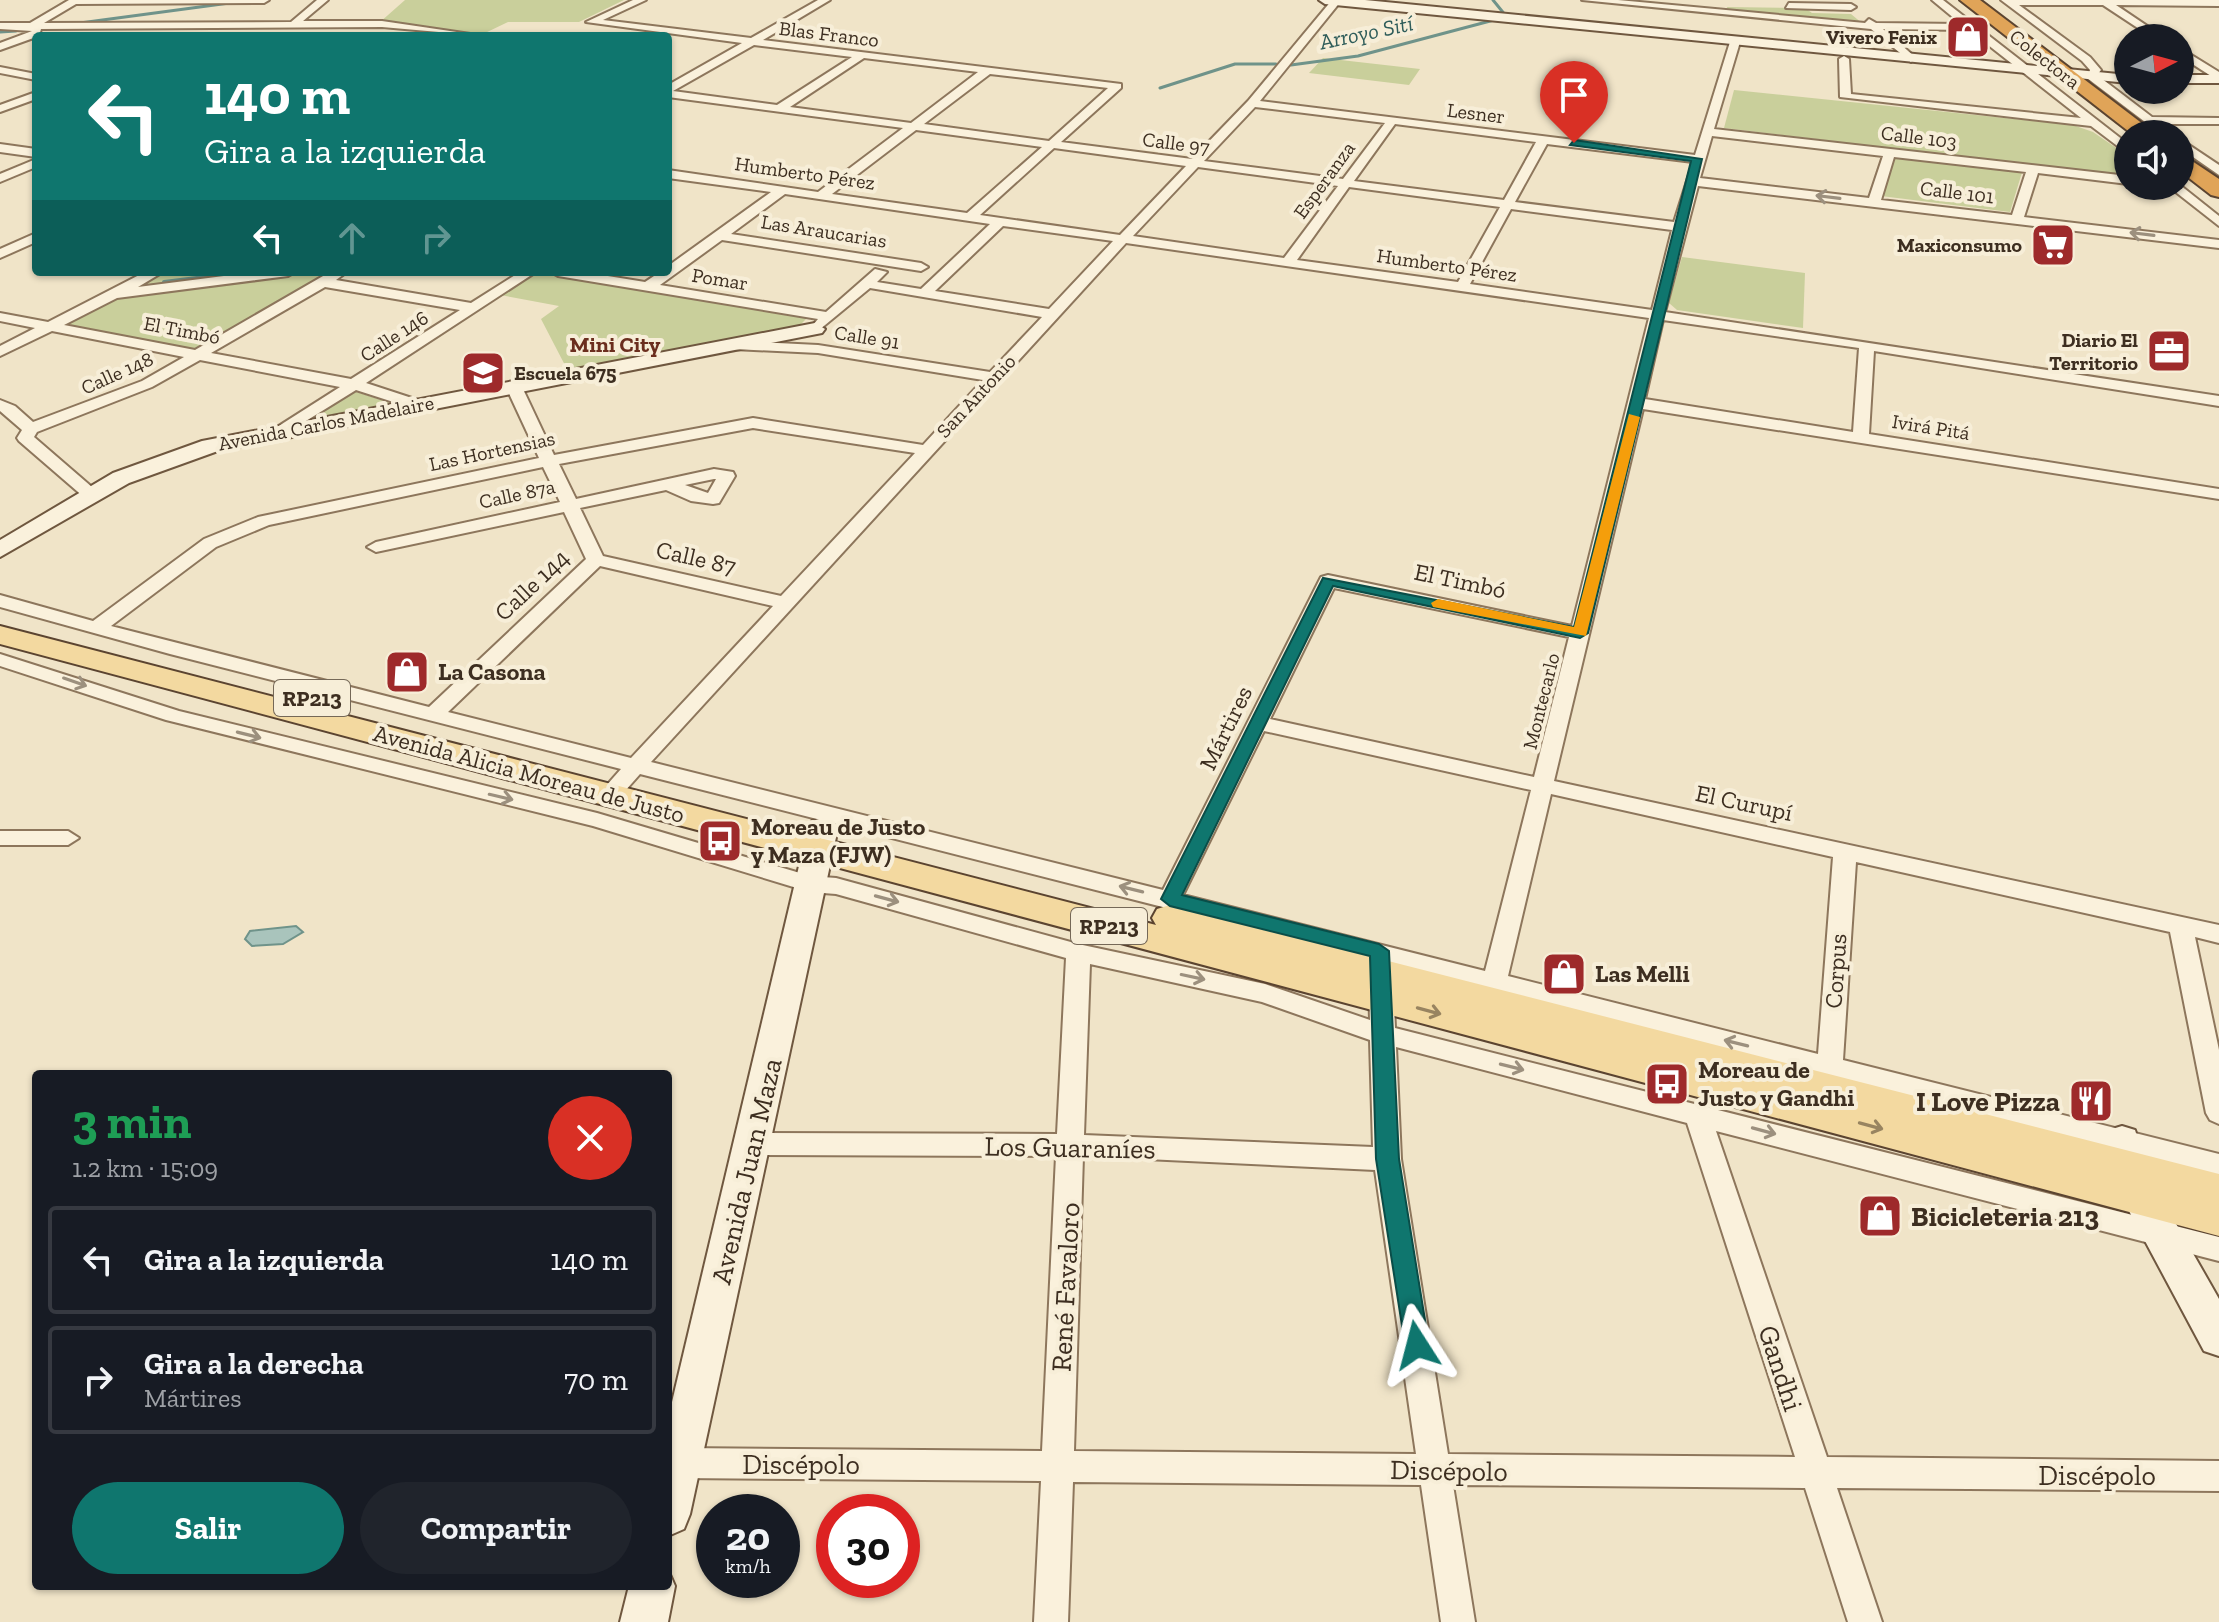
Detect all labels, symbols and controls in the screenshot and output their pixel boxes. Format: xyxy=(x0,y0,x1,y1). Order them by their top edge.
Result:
water label: Arroyo Sití xyxy=(1316,9,1417,56)
shop icon: Vivero Fenix xyxy=(1944,13,1992,61)
street label: Blas Franco xyxy=(778,16,880,52)
street label: Colectora xyxy=(2005,24,2085,94)
north arrow xyxy=(2114,24,2194,104)
map controls xyxy=(2114,24,2194,200)
place label: Vivero Fenix xyxy=(1826,25,1937,49)
text: 140 m xyxy=(204,61,350,128)
pin xyxy=(1540,61,1608,143)
icon: left xyxy=(72,64,176,168)
icon: arrive xyxy=(1552,73,1596,117)
street label: Lesner xyxy=(1446,98,1506,128)
street label: Calle 103 xyxy=(1880,120,1958,154)
button: sound xyxy=(2114,120,2194,200)
street label: Calle 97 xyxy=(1141,127,1211,159)
text: Gira a la izquierda xyxy=(204,129,486,172)
street label: Esperanza xyxy=(1288,137,1360,223)
street label: Humberto Pérez xyxy=(733,151,877,195)
street label: Calle 101 xyxy=(1919,176,1996,208)
one-way arrow xyxy=(1815,190,1842,205)
street label: Las Araucarias xyxy=(759,209,889,253)
icon: left xyxy=(246,216,290,260)
icon: ahead xyxy=(330,216,374,260)
icon: right xyxy=(414,216,458,260)
supermarket icon: Maxiconsumo xyxy=(2029,221,2077,269)
one-way arrow xyxy=(2129,227,2155,242)
place label: Maxiconsumo xyxy=(1897,233,2023,257)
street label: Humberto Pérez xyxy=(1375,243,1519,287)
street label: Pomar xyxy=(690,263,750,295)
street label: Calle 146 xyxy=(355,305,433,367)
street label: El Timbó xyxy=(142,311,222,349)
street label: Calle 91 xyxy=(833,320,902,354)
office icon: Diario El Territorio xyxy=(2145,327,2193,375)
place label: Diario El Territorio xyxy=(2049,328,2139,375)
district label: Mini City xyxy=(570,331,661,358)
street label: Calle 148 xyxy=(77,346,157,400)
school or university icon: Escuela 675 xyxy=(459,349,507,397)
street label: San Antonio xyxy=(931,349,1021,443)
place label: Escuela 675 xyxy=(514,361,616,385)
street label: Avenida Carlos Madelaire xyxy=(216,390,436,456)
street label: Ivirá Pitá xyxy=(1890,409,1972,445)
street label: Las Hortensias xyxy=(427,426,557,476)
street label: Calle 87a xyxy=(477,474,557,514)
street label: Calle 87 xyxy=(653,534,739,581)
street label: Calle 144 xyxy=(488,543,575,627)
street label: El Timbó xyxy=(1412,557,1509,604)
shop icon: La Casona xyxy=(383,648,431,696)
street label: Montecarlo xyxy=(1517,650,1565,752)
place label: La Casona xyxy=(438,657,546,686)
one-way arrow xyxy=(62,676,87,691)
road number: RP213 xyxy=(274,680,350,716)
street label: Mártires xyxy=(1193,681,1258,775)
street label: Avenida Alicia Moreau de Justo xyxy=(370,718,688,829)
one-way arrow xyxy=(236,728,261,743)
street label: El Curupí xyxy=(1693,778,1795,827)
one-way arrow xyxy=(488,790,514,805)
place label: Moreau de Justo y Maza (FJW) xyxy=(751,812,926,869)
bus stop icon: Moreau de Justo y Maza (FJW) xyxy=(696,817,744,865)
one-way arrow xyxy=(1119,881,1145,896)
one-way arrow xyxy=(873,893,899,908)
road number: RP213 xyxy=(1071,908,1147,944)
street label: Corpus xyxy=(1818,933,1853,1009)
shop icon: Las Melli xyxy=(1540,950,1588,998)
place label: Las Melli xyxy=(1595,959,1690,988)
one-way arrow xyxy=(1179,970,1205,985)
one-way arrow xyxy=(1416,1004,1442,1019)
one-way arrow xyxy=(1724,1035,1749,1050)
street label: Avenida Juan Maza xyxy=(704,1055,789,1287)
place label: Moreau de Justo y Gandhi xyxy=(1698,1055,1854,1112)
one-way arrow xyxy=(1499,1060,1524,1075)
bus stop icon: Moreau de Justo y Gandhi xyxy=(1643,1060,1691,1108)
restaurant icon: I Love Pizza xyxy=(2067,1077,2115,1125)
place label: I Love Pizza xyxy=(1916,1085,2060,1118)
text: 3 min xyxy=(72,1093,191,1150)
button: close xyxy=(548,1096,632,1180)
one-way arrow xyxy=(1857,1120,1883,1135)
one-way arrow xyxy=(1751,1124,1776,1139)
street label: Los Guaraníes xyxy=(984,1130,1156,1165)
text: 1.2 km · 15:09 xyxy=(72,1152,218,1184)
shop icon: Bicicleteria 213 xyxy=(1856,1192,1904,1240)
place label: Bicicleteria 213 xyxy=(1911,1200,2099,1233)
street label: René Favaloro xyxy=(1045,1201,1086,1373)
icon: left xyxy=(76,1238,120,1282)
text: Gira a la izquierda xyxy=(144,1242,384,1278)
text: 140 m xyxy=(550,1242,628,1278)
position arrow xyxy=(1375,1303,1459,1387)
street label: Gandhi xyxy=(1751,1321,1810,1415)
text: Gira a la derecha xyxy=(144,1346,364,1382)
icon: right xyxy=(76,1358,120,1402)
text: 70 m xyxy=(564,1362,628,1398)
text: Mártires xyxy=(144,1382,242,1414)
street label: Discépolo xyxy=(742,1448,860,1481)
street label: Discépolo xyxy=(1390,1453,1508,1488)
street label: Discépolo xyxy=(2038,1459,2156,1492)
button: Salir xyxy=(72,1482,344,1574)
button: Compartir xyxy=(360,1482,632,1574)
speed limit sign: 30 xyxy=(816,1494,920,1598)
text: 20 xyxy=(726,1512,770,1560)
text: km/h xyxy=(725,1554,771,1578)

